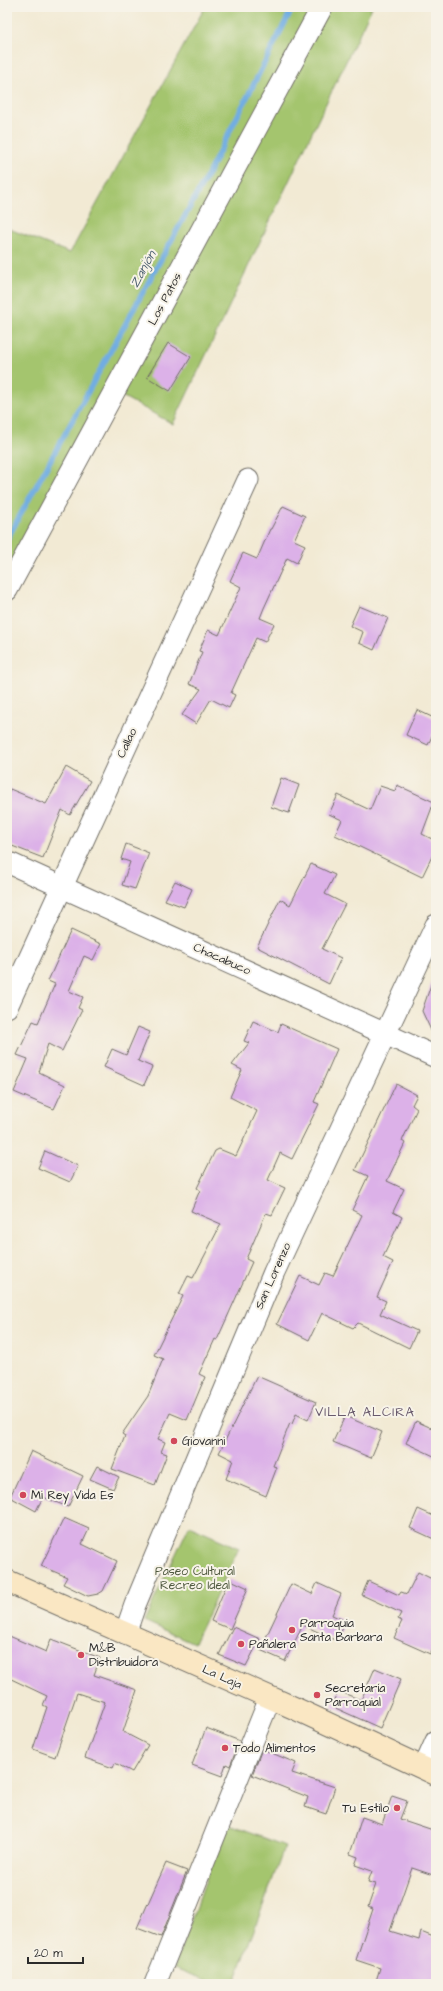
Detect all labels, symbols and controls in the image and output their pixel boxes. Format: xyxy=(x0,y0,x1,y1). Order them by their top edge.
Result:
water label: Zanjón xyxy=(126,246,161,291)
street label: Los Patos xyxy=(144,270,186,328)
street label: Callao xyxy=(113,725,141,761)
street label: Chacabuco xyxy=(190,939,254,979)
street label: San Lorenzo xyxy=(251,1240,295,1312)
district label: VILLA ALCIRA xyxy=(315,1403,415,1421)
place label: Giovanni xyxy=(182,1433,225,1450)
marker: Giovanni xyxy=(169,1436,179,1446)
place label: Mi Rey Vida Es xyxy=(31,1487,114,1505)
marker: Mi Rey Vida Es xyxy=(18,1490,28,1500)
park label: Paseo Cultural Recreo Ideal xyxy=(155,1563,235,1594)
place label: Parroquia Santa Barbara xyxy=(300,1615,382,1646)
marker: Parroquia Santa Barbara xyxy=(287,1625,297,1635)
place label: Pañalera xyxy=(249,1636,296,1653)
marker: Pañalera xyxy=(236,1639,246,1649)
place label: M&B Distribuidora xyxy=(89,1640,158,1671)
marker: M&B Distribuidora xyxy=(76,1650,86,1660)
street label: La Laja xyxy=(199,1661,245,1693)
place label: Secretaría Parroquial xyxy=(325,1680,385,1711)
marker: Secretaría Parroquial xyxy=(312,1690,322,1700)
place label: Todo Alimentos xyxy=(233,1740,316,1757)
marker: Todo Alimentos xyxy=(220,1743,230,1753)
place label: Tu Estilo xyxy=(342,1800,389,1817)
marker: Tu Estilo xyxy=(392,1803,402,1813)
scale bar xyxy=(28,1939,83,1965)
text: 20 m xyxy=(34,1945,63,1962)

